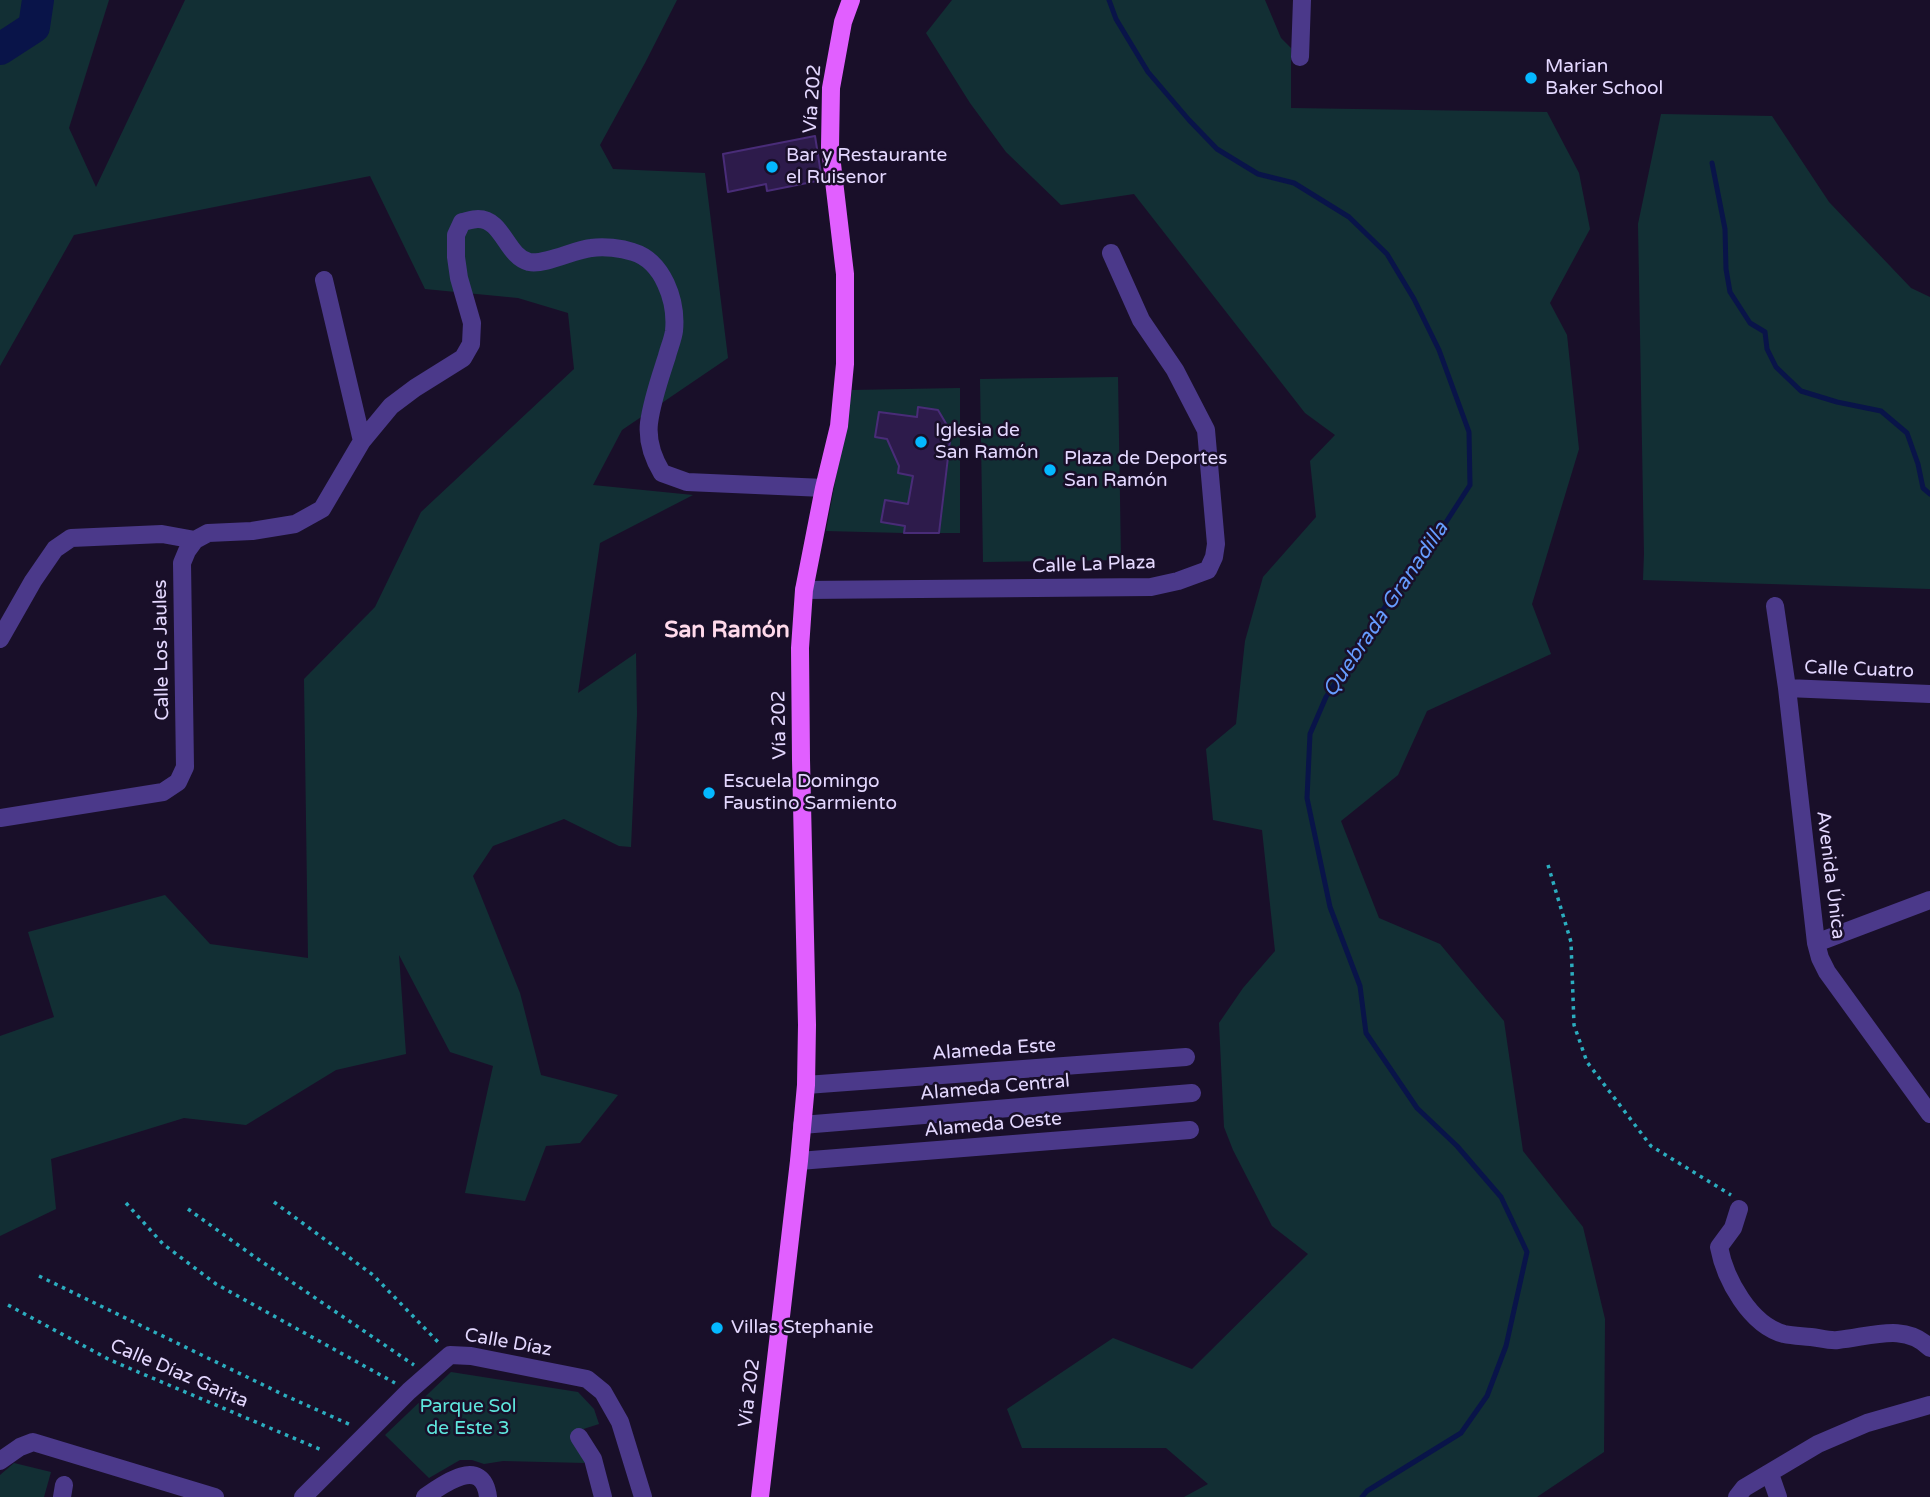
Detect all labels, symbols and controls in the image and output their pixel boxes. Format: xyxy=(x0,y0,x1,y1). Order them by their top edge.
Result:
place label: Marian Baker School xyxy=(1545,56,1663,100)
street label: Vía 202 xyxy=(799,64,827,134)
marker: Marian Baker School xyxy=(1523,70,1539,86)
place label: Bar y Restaurante el Ruisenor xyxy=(786,145,947,189)
marker: Bar y Restaurante el Ruisenor xyxy=(764,159,780,175)
place label: Iglesia de San Ramón xyxy=(935,420,1039,464)
marker: Iglesia de San Ramón xyxy=(913,434,929,450)
place label: Plaza de Deportes San Ramón xyxy=(1064,448,1227,492)
marker: Plaza de Deportes San Ramón xyxy=(1042,462,1058,478)
water label: Quebrada Granadilla xyxy=(1318,517,1454,703)
street label: Calle La Plaza xyxy=(1032,551,1156,579)
street label: Calle Los Jaules xyxy=(149,579,175,721)
district label: San Ramón xyxy=(664,617,790,645)
street label: Calle Cuatro xyxy=(1804,657,1914,683)
street label: Vía 202 xyxy=(768,690,792,760)
place label: Escuela Domingo Faustino Sarmiento xyxy=(723,771,897,815)
marker: Escuela Domingo Faustino Sarmiento xyxy=(701,785,717,801)
street label: Avenida Única xyxy=(1811,809,1849,941)
street label: Alameda Este xyxy=(931,1034,1057,1066)
street label: Alameda Central xyxy=(919,1070,1071,1106)
street label: Alameda Oeste xyxy=(923,1108,1063,1142)
place label: Villas Stephanie xyxy=(731,1317,873,1339)
marker: Villas Stephanie xyxy=(709,1320,725,1336)
street label: Calle Díaz xyxy=(463,1324,553,1362)
street label: Calle Díaz Garita xyxy=(106,1335,252,1413)
street label: Vía 202 xyxy=(734,1357,766,1429)
park label: Parque Sol de Este 3 xyxy=(419,1396,517,1440)

